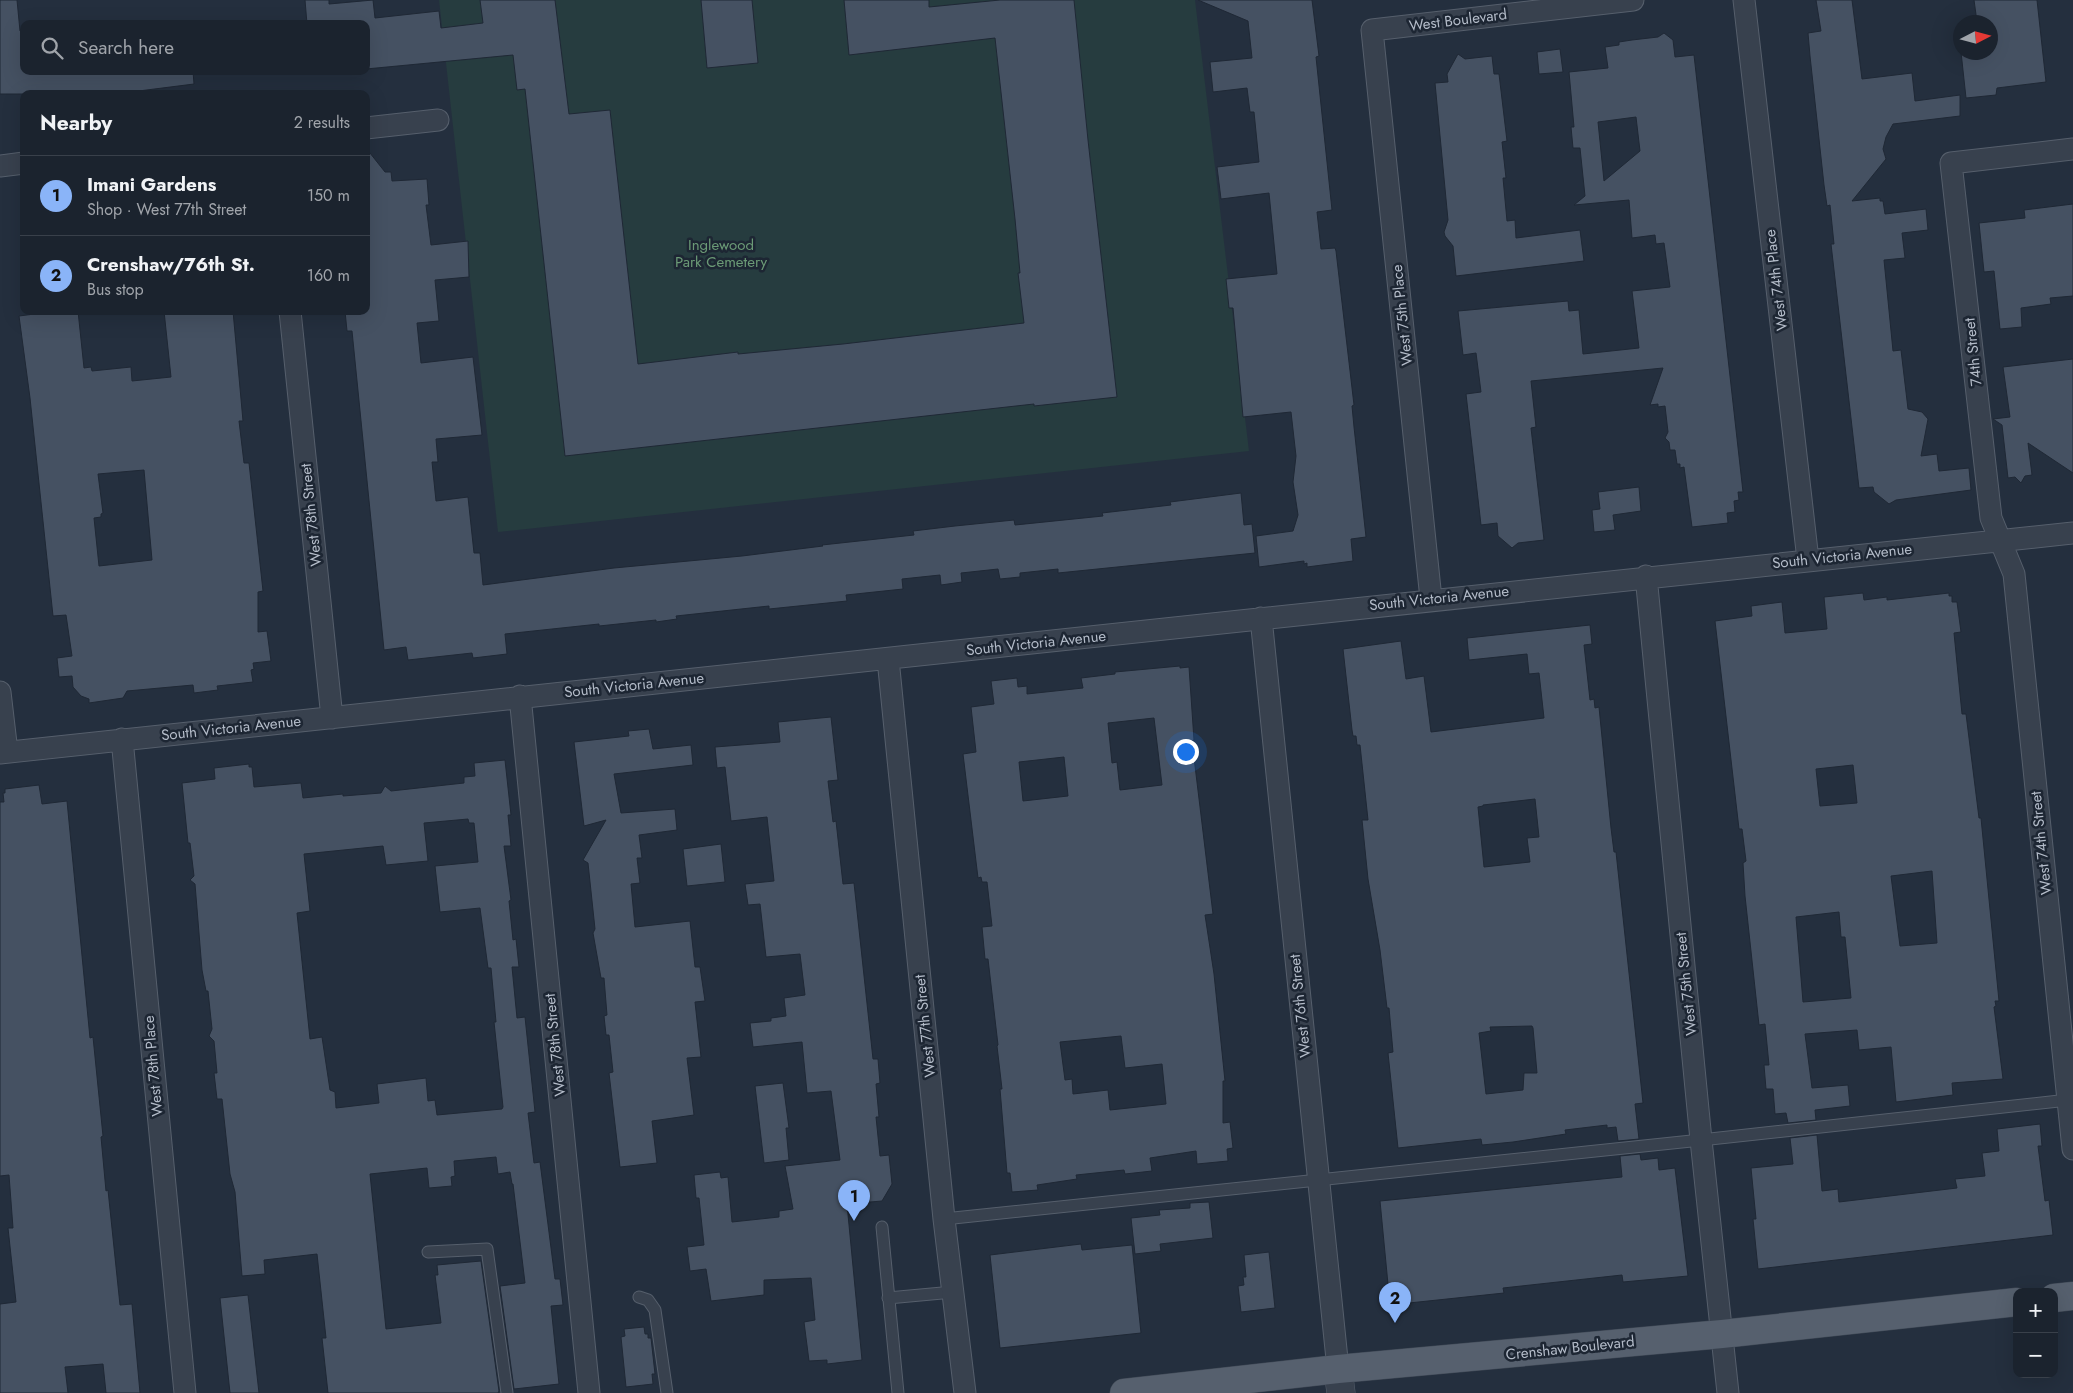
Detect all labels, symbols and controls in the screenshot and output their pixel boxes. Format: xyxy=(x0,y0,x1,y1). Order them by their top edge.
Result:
street label: West Boulevard xyxy=(1408,3,1508,37)
north arrow xyxy=(1953,15,1998,60)
search box xyxy=(20,20,370,75)
icon: search xyxy=(38,34,66,62)
text: Search here xyxy=(78,34,174,61)
text: Nearby xyxy=(40,108,112,138)
text: 2 results xyxy=(294,111,350,134)
text: Imani Gardens xyxy=(87,171,217,198)
text: 1 xyxy=(52,184,60,207)
text: 150 m xyxy=(307,184,350,207)
text: Shop · West 77th Street xyxy=(87,198,246,221)
street label: West 74th Place xyxy=(1759,228,1793,332)
park label: Inglewood Park Cemetery xyxy=(675,234,767,273)
text: Crenshaw/76th St. xyxy=(87,251,255,278)
street label: West 75th Place xyxy=(1386,263,1418,367)
text: 2 xyxy=(51,264,61,287)
text: 160 m xyxy=(307,264,350,287)
text: Bus stop xyxy=(87,278,144,301)
street label: 74th Street xyxy=(1958,316,1988,387)
street label: West 78th Street xyxy=(295,462,327,568)
street label: South Victoria Avenue xyxy=(1771,538,1913,574)
street label: South Victoria Avenue xyxy=(1368,580,1510,616)
street label: South Victoria Avenue xyxy=(965,625,1107,661)
street label: South Victoria Avenue xyxy=(563,667,705,703)
street label: South Victoria Avenue xyxy=(160,710,302,746)
your location xyxy=(1173,739,1199,765)
street label: West 74th Street xyxy=(2025,790,2057,896)
street label: West 75th Street xyxy=(1670,931,1702,1037)
street label: West 76th Street xyxy=(1284,953,1316,1059)
street label: West 77th Street xyxy=(909,973,941,1078)
street label: West 78th Street xyxy=(539,992,571,1098)
street label: West 78th Place xyxy=(138,1014,168,1117)
pin: 1 xyxy=(838,1180,870,1221)
pin: 2 xyxy=(1379,1282,1411,1323)
map controls xyxy=(2013,1288,2058,1378)
button: + xyxy=(2013,1288,2058,1333)
street label: Crenshaw Boulevard xyxy=(1504,1330,1636,1366)
button: − xyxy=(2013,1333,2058,1378)

